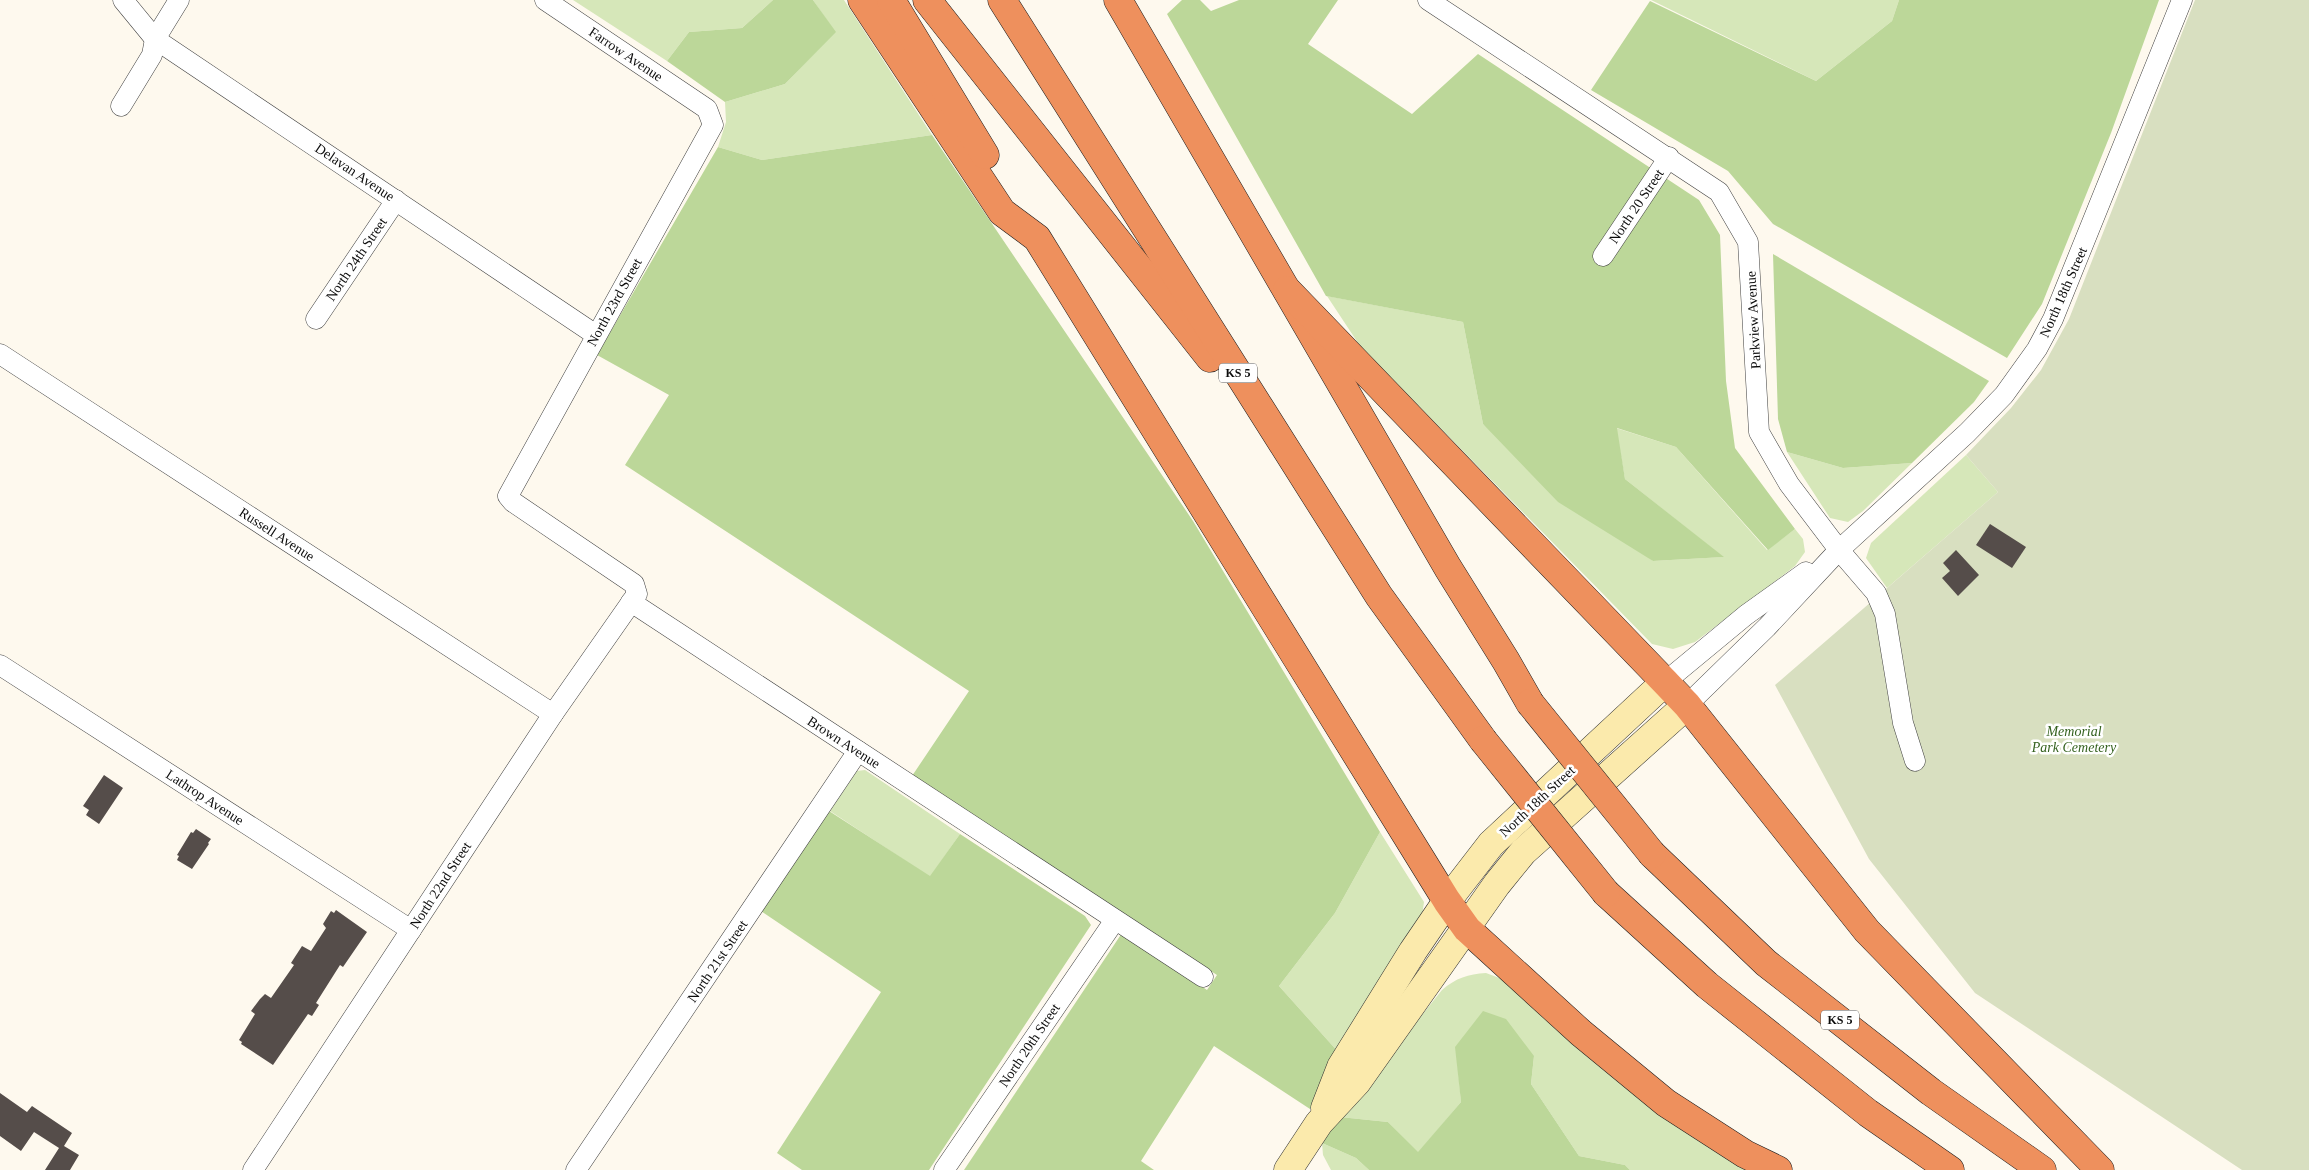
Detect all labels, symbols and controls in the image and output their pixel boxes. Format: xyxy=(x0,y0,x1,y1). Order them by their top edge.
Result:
street label: Farrow Avenue xyxy=(586,24,665,85)
street label: Delavan Avenue xyxy=(312,141,397,204)
street label: North 20 Street xyxy=(1606,166,1667,246)
street label: North 24th Street xyxy=(323,215,390,304)
street label: North 18th Street xyxy=(2037,245,2090,340)
street label: North 23rd Street xyxy=(584,256,645,349)
street label: Parkview Avenue xyxy=(1743,271,1764,369)
road number: KS 5 xyxy=(1219,363,1257,382)
street label: Russell Avenue xyxy=(236,505,317,564)
street label: Brown Avenue xyxy=(805,713,883,771)
park label: Memorial Park Cemetery xyxy=(2031,724,2117,755)
street label: North 18th Street xyxy=(1497,763,1578,840)
street label: Lathrop Avenue xyxy=(163,767,246,828)
street label: North 22nd Street xyxy=(407,839,474,931)
street label: North 21st Street xyxy=(684,917,750,1005)
street label: North 20th Street xyxy=(996,1001,1063,1090)
road number: KS 5 xyxy=(1821,1010,1859,1030)

